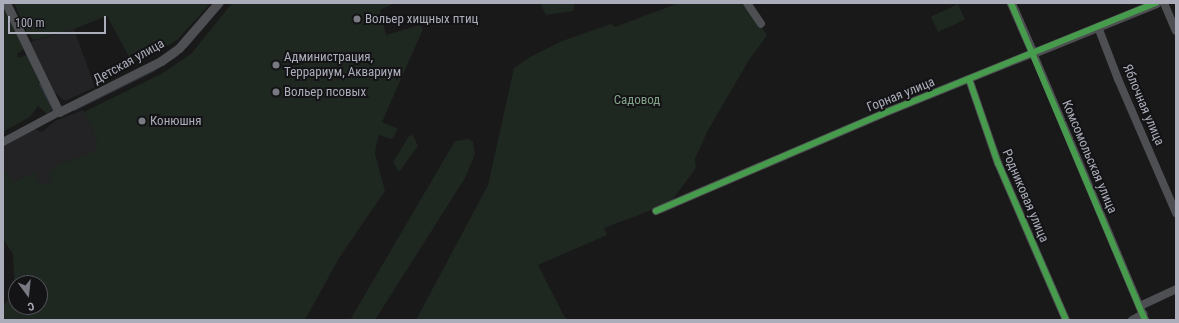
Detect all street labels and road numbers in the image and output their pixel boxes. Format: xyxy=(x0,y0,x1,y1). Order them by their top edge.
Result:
street label: Детская улица xyxy=(91,36,167,88)
street label: Яблочная улица xyxy=(1119,62,1167,148)
street label: Горная улица xyxy=(865,74,937,116)
street label: Комсомольская улица xyxy=(1058,98,1120,216)
street label: Родниковая улица xyxy=(998,147,1052,245)

